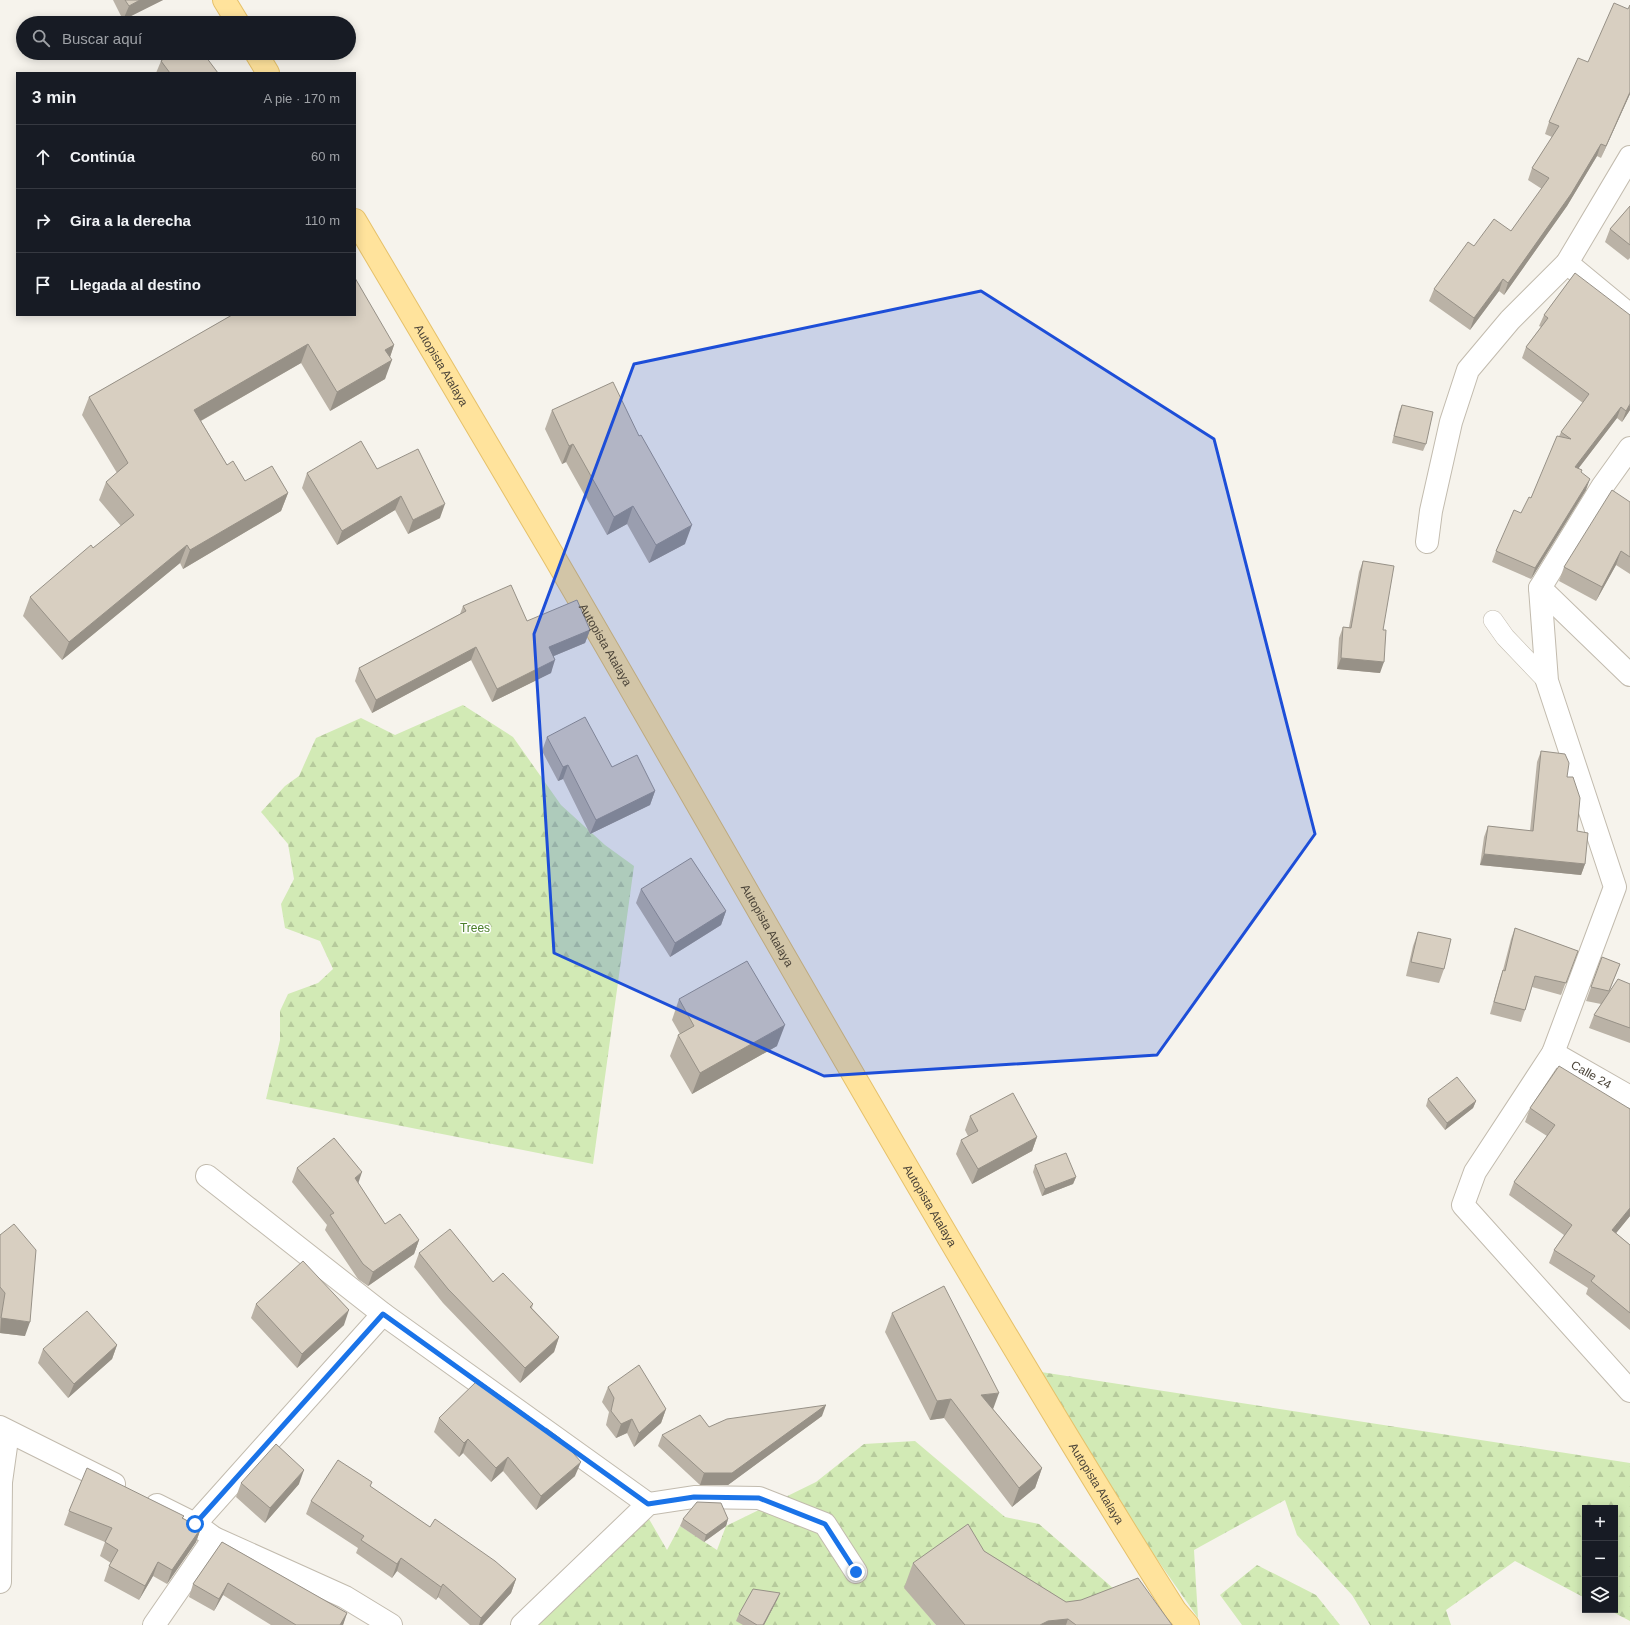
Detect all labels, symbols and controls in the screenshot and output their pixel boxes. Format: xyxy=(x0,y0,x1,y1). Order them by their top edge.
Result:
search box xyxy=(16,16,356,60)
icon: search xyxy=(30,27,52,49)
text: Buscar aquí xyxy=(62,30,142,47)
text: 3 min xyxy=(32,88,76,107)
text: A pie · 170 m xyxy=(263,91,340,106)
icon: ahead xyxy=(32,146,54,168)
text: Continúa xyxy=(70,148,135,165)
text: 60 m xyxy=(311,149,340,164)
icon: right xyxy=(32,210,54,232)
text: Gira a la derecha xyxy=(70,212,191,229)
text: 110 m xyxy=(305,213,340,228)
icon: arrive xyxy=(32,274,54,296)
text: Llegada al destino xyxy=(70,276,201,293)
street label: Autopista Atalaya xyxy=(411,322,471,409)
street label: Autopista Atalaya xyxy=(576,601,635,689)
street label: Autopista Atalaya xyxy=(738,882,796,970)
park label: Trees xyxy=(460,921,490,935)
street label: Calle 24 xyxy=(1569,1058,1614,1092)
street label: Autopista Atalaya xyxy=(900,1162,959,1250)
street label: Autopista Atalaya xyxy=(1066,1440,1127,1527)
map controls xyxy=(1582,1505,1618,1613)
button: + xyxy=(1582,1505,1618,1541)
route start xyxy=(186,1515,204,1533)
button: − xyxy=(1582,1541,1618,1577)
route end xyxy=(847,1563,865,1581)
button: layers xyxy=(1582,1577,1618,1613)

